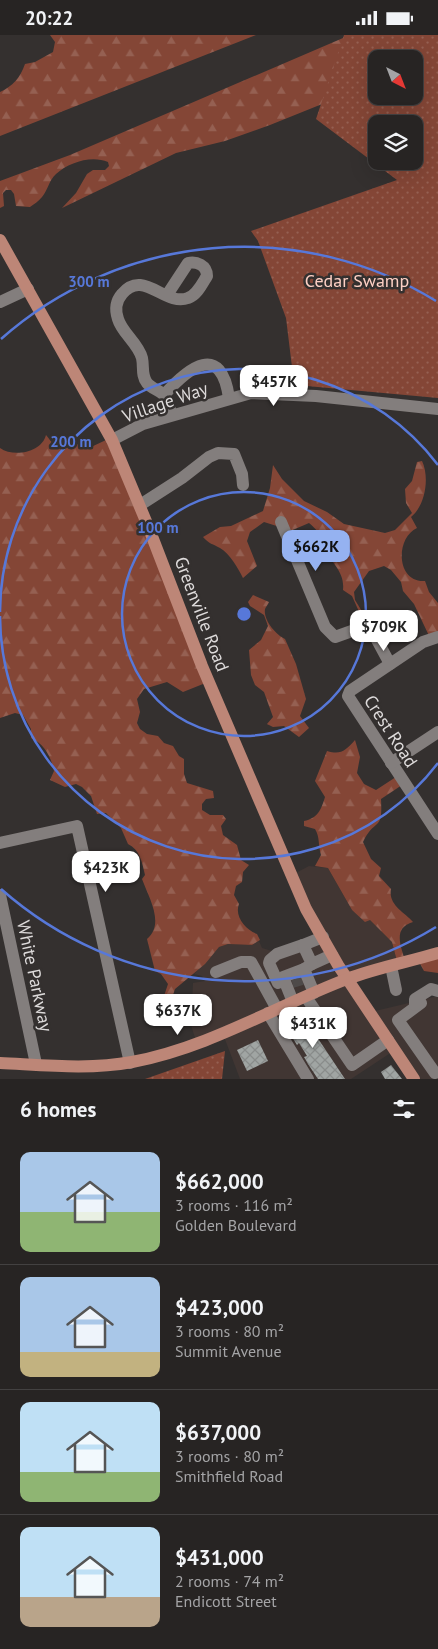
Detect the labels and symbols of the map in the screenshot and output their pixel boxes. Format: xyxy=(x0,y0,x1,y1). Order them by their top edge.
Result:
north arrow xyxy=(368,50,422,105)
park label: Cedar Swamp xyxy=(305,269,409,292)
text: 300 m xyxy=(68,272,110,291)
pin: $457K xyxy=(239,365,309,407)
street label: Village Way xyxy=(118,376,212,428)
text: 200 m xyxy=(50,432,92,451)
text: 100 m xyxy=(137,518,179,537)
pin: $662K xyxy=(281,529,351,572)
street label: Greenville Road xyxy=(170,553,234,675)
centre of rings xyxy=(235,605,253,623)
pin: $709K xyxy=(349,609,419,652)
street label: Crest Road xyxy=(359,690,423,772)
pin: $423K xyxy=(71,851,141,893)
street label: White Parkway xyxy=(12,918,58,1034)
pin: $637K xyxy=(143,993,213,1036)
pin: $431K xyxy=(278,1007,348,1049)

